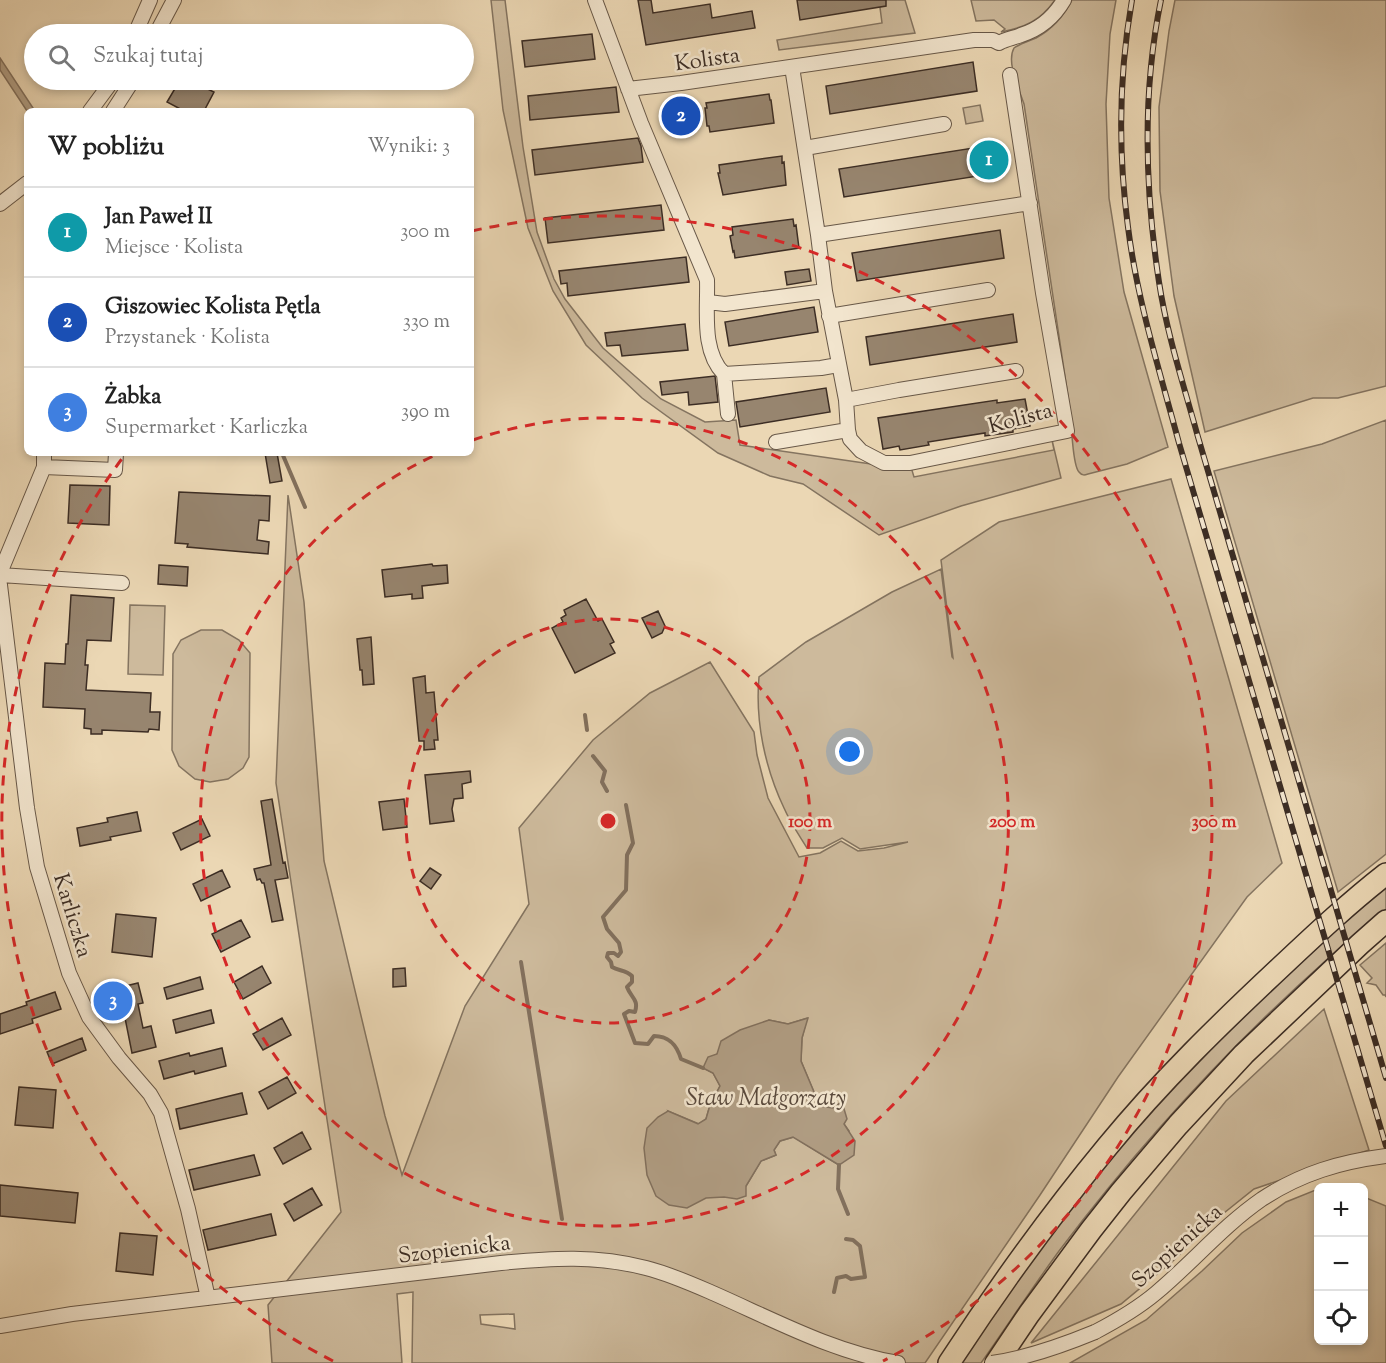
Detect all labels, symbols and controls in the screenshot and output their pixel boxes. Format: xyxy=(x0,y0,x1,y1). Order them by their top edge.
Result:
search box xyxy=(24,24,474,90)
icon: search xyxy=(45,41,78,74)
text: Szukaj tutaj xyxy=(93,41,204,73)
street label: Kolista xyxy=(673,41,742,81)
pin: 2 xyxy=(662,94,700,138)
text: W pobliżu xyxy=(48,129,164,166)
text: Wyniki: 3 xyxy=(367,133,450,162)
pin: 1 xyxy=(970,138,1008,182)
text: Jan Paweł II xyxy=(105,202,212,234)
text: 1 xyxy=(64,218,71,247)
text: 300 m xyxy=(400,218,450,247)
text: Miejsce · Kolista xyxy=(105,234,243,263)
text: Giszowiec Kolista Pętla xyxy=(105,292,321,324)
text: 2 xyxy=(63,308,72,337)
text: 330 m xyxy=(403,308,450,337)
text: Przystanek · Kolista xyxy=(105,324,270,353)
text: Żabka xyxy=(105,382,161,414)
street label: Kolista xyxy=(985,396,1057,444)
text: 3 xyxy=(63,398,72,427)
text: 390 m xyxy=(401,398,450,427)
text: Supermarket · Karliczka xyxy=(105,414,308,443)
your location xyxy=(835,737,864,766)
text: 100 m xyxy=(788,810,832,836)
text: 200 m xyxy=(989,810,1035,836)
text: 300 m xyxy=(1192,810,1237,836)
centre of rings xyxy=(598,811,618,831)
street label: Karliczka xyxy=(43,870,99,962)
pin: 3 xyxy=(94,978,132,1024)
water label: Staw Małgorzaty xyxy=(686,1082,846,1116)
map controls xyxy=(1314,1183,1368,1345)
button: + xyxy=(1314,1183,1368,1237)
street label: Szopienicka xyxy=(1125,1198,1231,1297)
street label: Szopienicka xyxy=(396,1228,512,1274)
button: − xyxy=(1314,1237,1368,1291)
button: locate xyxy=(1314,1291,1368,1345)

